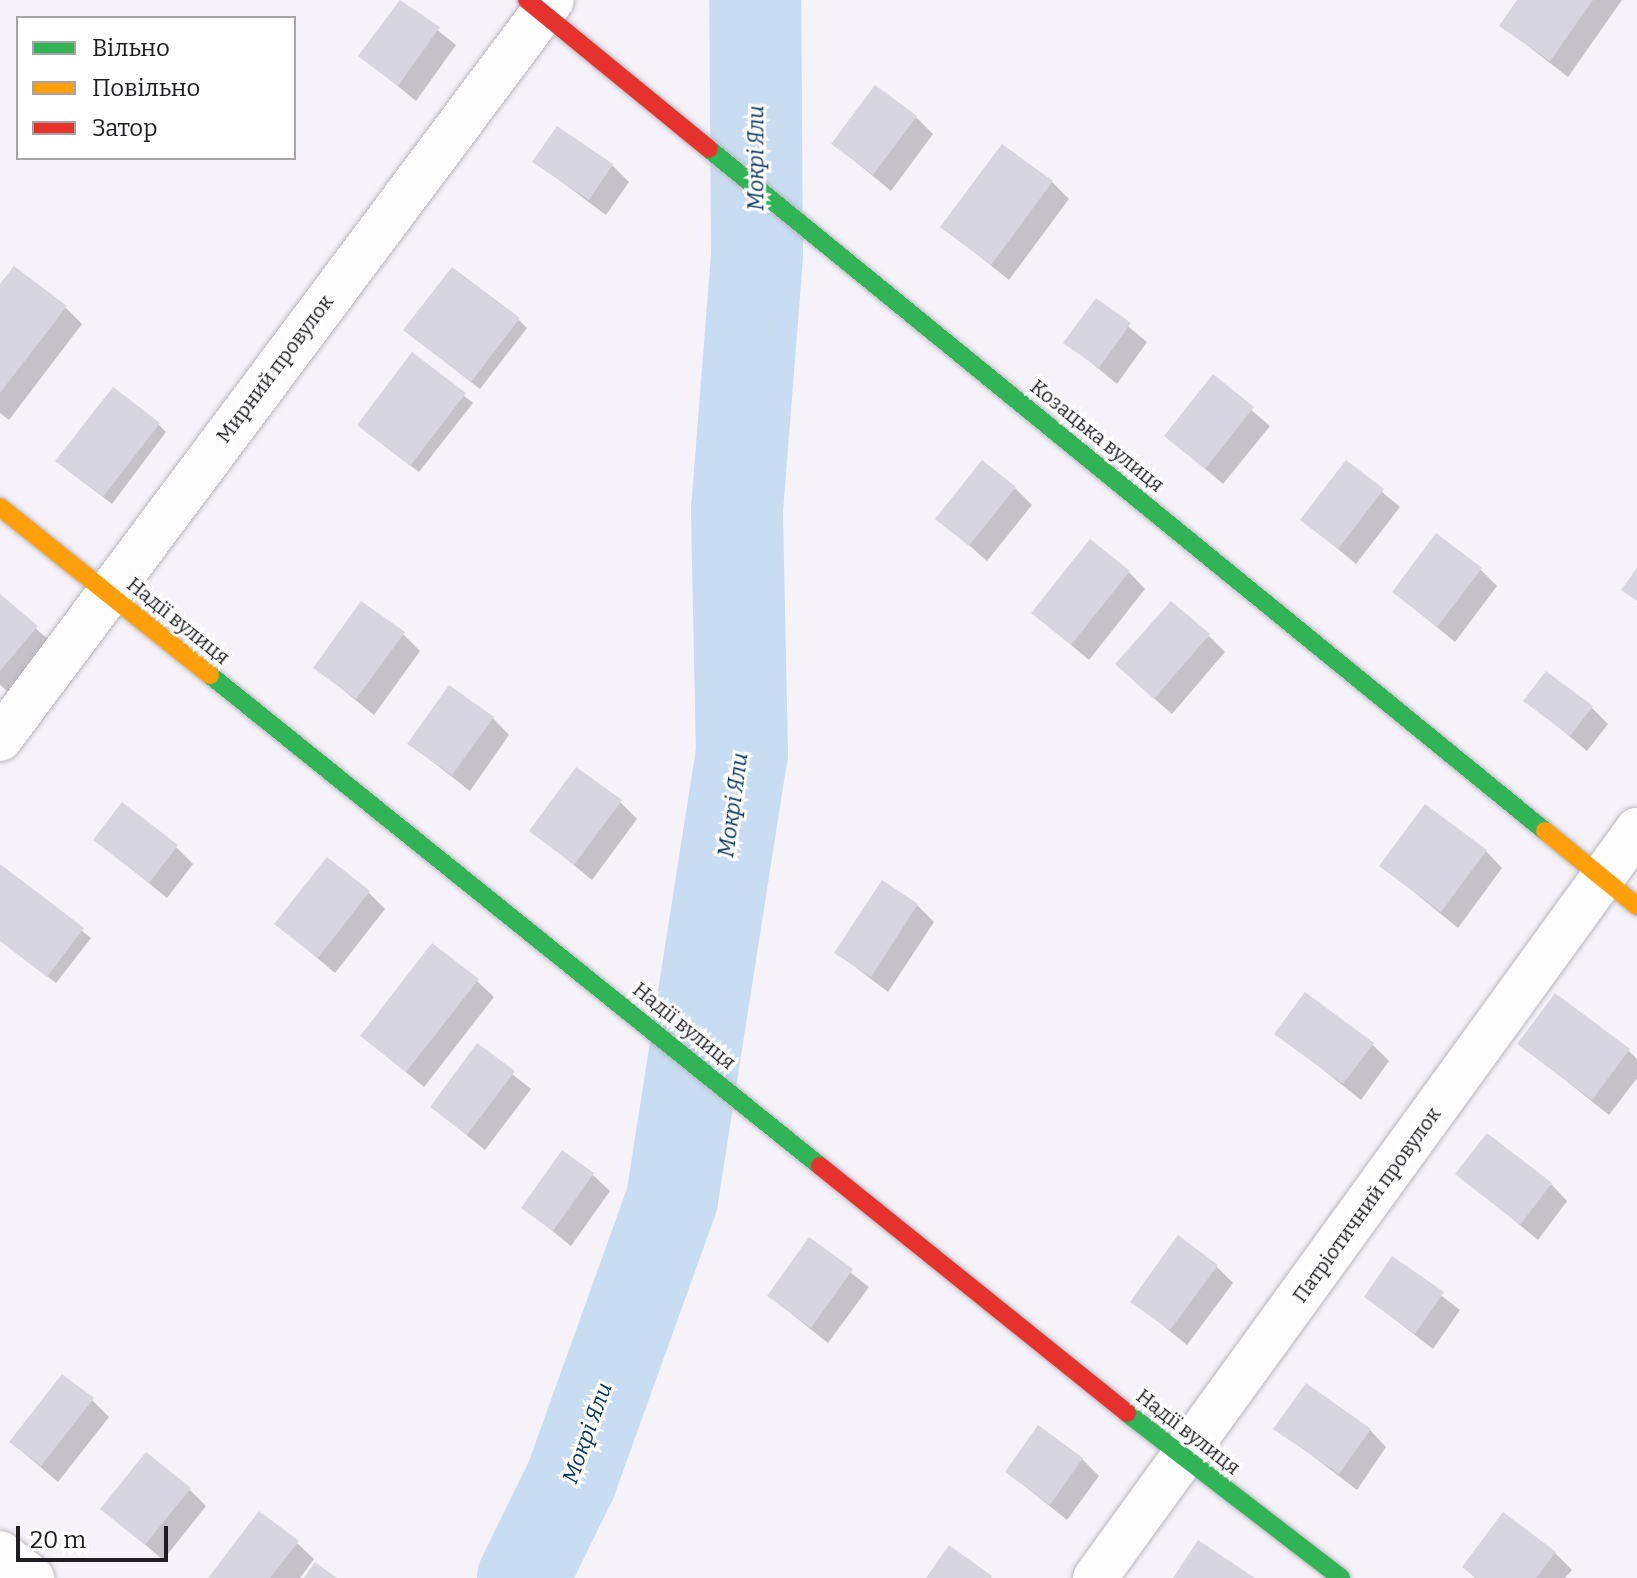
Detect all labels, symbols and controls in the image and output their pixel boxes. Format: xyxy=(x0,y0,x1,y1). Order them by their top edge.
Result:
legend xyxy=(16,16,296,160)
text: Вільно xyxy=(92,34,170,62)
text: Повільно xyxy=(92,74,200,102)
water label: Мокрі Яли xyxy=(743,105,769,211)
text: Затор xyxy=(92,114,157,142)
street label: Мирний провулок xyxy=(212,290,338,448)
street label: Козацька вулиця xyxy=(1025,375,1169,497)
street label: Надії вулиця xyxy=(122,572,234,670)
water label: Мокрі Яли xyxy=(713,751,753,859)
street label: Надії вулиця xyxy=(628,977,740,1075)
street label: Патріотичний провулок xyxy=(1288,1103,1446,1307)
water label: Мокрі Яли xyxy=(557,1379,617,1487)
street label: Надії вулиця xyxy=(1131,1384,1245,1480)
scale bar xyxy=(20,1510,172,1560)
text: 20 m xyxy=(30,1526,86,1554)

